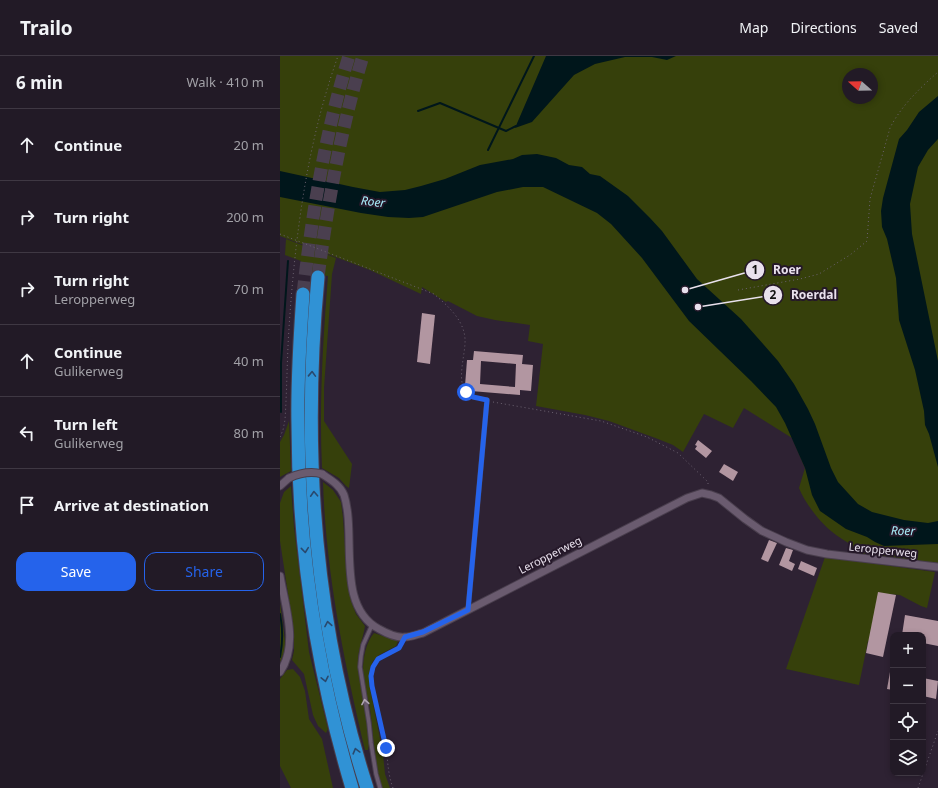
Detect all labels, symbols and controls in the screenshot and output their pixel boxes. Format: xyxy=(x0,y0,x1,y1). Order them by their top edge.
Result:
text: Trailo xyxy=(20,15,73,41)
text: Map xyxy=(739,18,768,37)
text: Directions xyxy=(790,18,857,37)
text: Saved xyxy=(879,18,918,37)
north arrow xyxy=(842,68,878,104)
text: 6 min xyxy=(16,71,63,94)
text: Walk · 410 m xyxy=(186,73,264,91)
icon: ahead xyxy=(16,134,38,156)
text: Continue xyxy=(54,135,122,155)
text: 20 m xyxy=(234,136,264,154)
water label: Roer xyxy=(360,192,387,212)
icon: right xyxy=(16,206,38,228)
text: Turn right xyxy=(54,207,129,227)
text: 200 m xyxy=(226,208,264,226)
callout: Roer xyxy=(745,258,809,282)
text: 1 xyxy=(752,261,758,278)
text: Roer xyxy=(773,261,802,278)
text: Turn right xyxy=(54,270,129,290)
icon: right xyxy=(16,278,38,300)
text: 70 m xyxy=(234,280,264,298)
callout: Roerdal xyxy=(763,283,845,307)
text: 2 xyxy=(770,286,777,303)
text: Roerdal xyxy=(791,286,837,303)
text: Leropperweg xyxy=(54,290,135,308)
text: Continue xyxy=(54,342,122,362)
icon: ahead xyxy=(16,350,38,372)
text: 40 m xyxy=(234,352,264,370)
text: Gulikerweg xyxy=(54,362,123,380)
one-way arrow xyxy=(307,371,316,377)
route start xyxy=(457,383,475,401)
text: Turn left xyxy=(54,414,118,434)
icon: left xyxy=(16,422,38,444)
text: 80 m xyxy=(234,424,264,442)
text: Gulikerweg xyxy=(54,434,123,452)
one-way arrow xyxy=(309,491,318,497)
icon: arrive xyxy=(16,494,38,516)
text: Arrive at destination xyxy=(54,495,209,515)
water label: Roer xyxy=(891,522,917,539)
street label: Leropperweg xyxy=(516,532,584,577)
street label: Leropperweg xyxy=(848,538,918,561)
one-way arrow xyxy=(301,547,310,553)
button: Save xyxy=(16,552,136,591)
button: Share xyxy=(144,552,264,591)
one-way arrow xyxy=(325,620,333,627)
map controls xyxy=(890,632,926,776)
button: + xyxy=(890,632,926,668)
button: − xyxy=(890,668,926,704)
one-way arrow xyxy=(321,676,329,682)
one-way arrow xyxy=(362,699,370,705)
button: locate xyxy=(890,704,926,740)
route end xyxy=(377,739,395,757)
button: layers xyxy=(890,740,926,776)
one-way arrow xyxy=(352,747,361,754)

